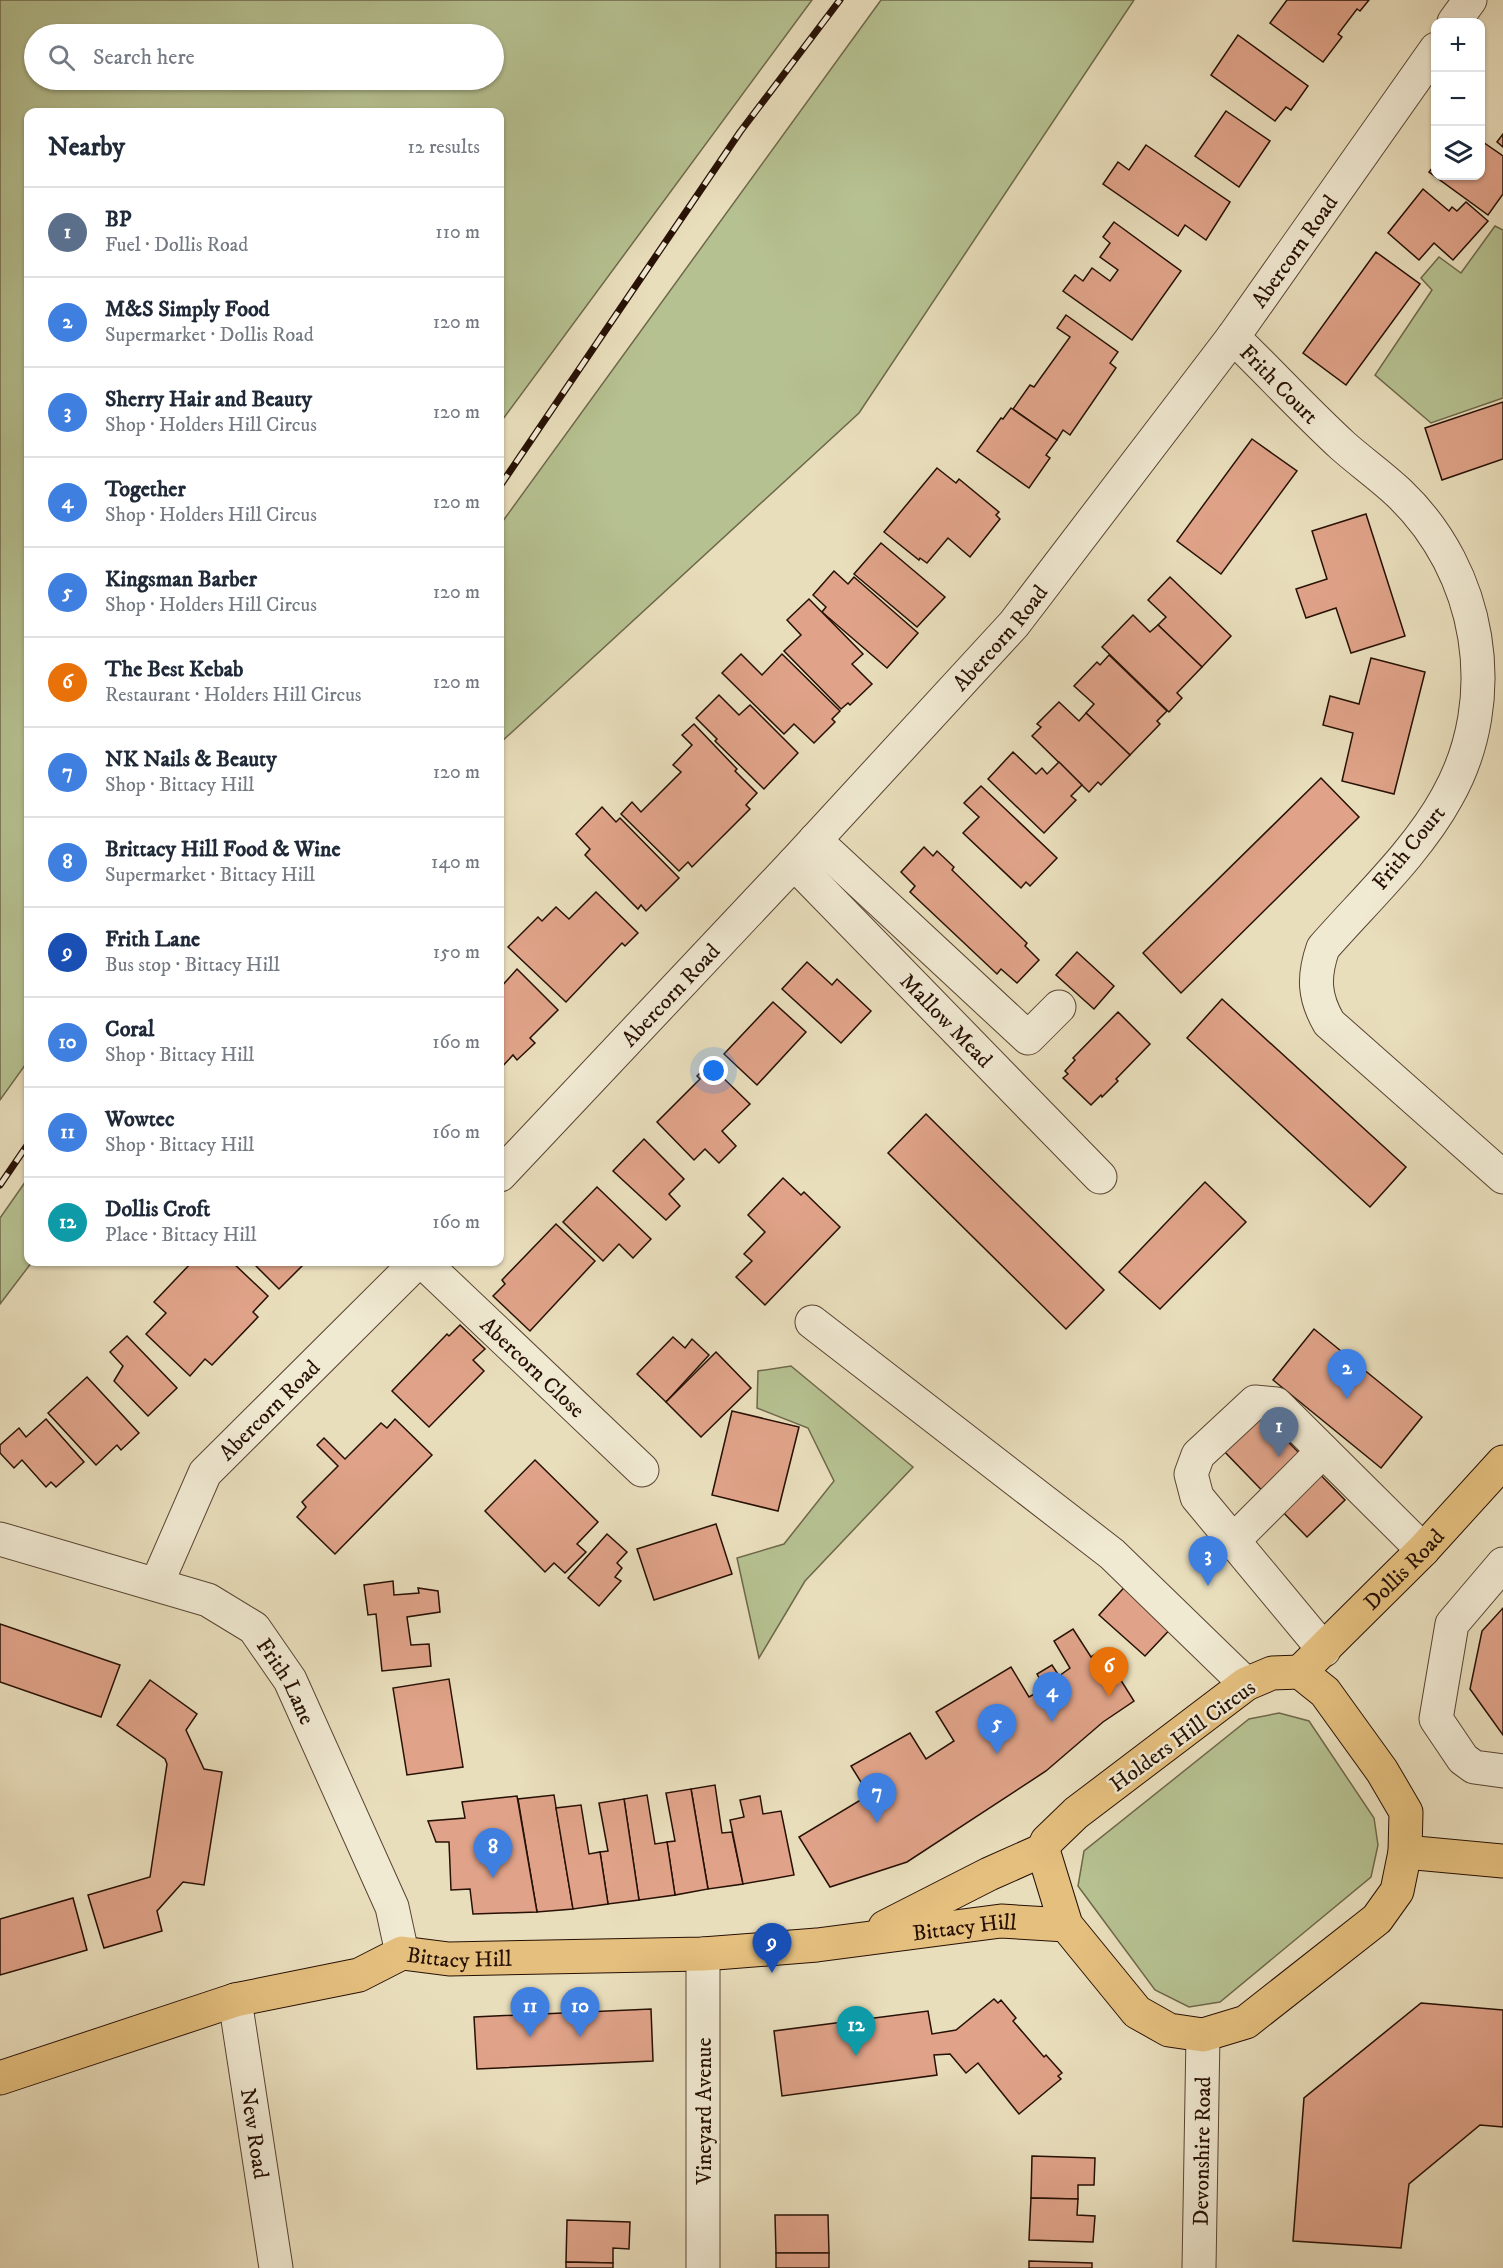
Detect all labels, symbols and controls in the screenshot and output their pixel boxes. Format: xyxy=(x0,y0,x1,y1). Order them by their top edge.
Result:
map controls xyxy=(1431,18,1485,180)
button: + xyxy=(1431,18,1485,72)
search box xyxy=(24,24,504,90)
icon: search xyxy=(45,41,78,74)
text: Search here xyxy=(93,44,195,71)
button: − xyxy=(1431,72,1485,126)
button: layers xyxy=(1431,126,1485,180)
text: Nearby xyxy=(48,131,125,164)
text: 12 results xyxy=(407,135,480,160)
street label: Abercorn Road xyxy=(1246,190,1344,313)
text: BP xyxy=(105,206,132,233)
text: 1 xyxy=(64,220,71,245)
text: 110 m xyxy=(435,220,480,245)
text: Fuel · Dollis Road xyxy=(105,233,248,258)
text: M&S Simply Food xyxy=(105,296,270,323)
text: 2 xyxy=(63,310,72,335)
text: 120 m xyxy=(433,310,480,335)
text: Supermarket · Dollis Road xyxy=(105,323,314,348)
street label: Frith Court xyxy=(1234,339,1324,430)
text: Sherry Hair and Beauty xyxy=(105,386,312,413)
text: 3 xyxy=(64,400,71,425)
text: 120 m xyxy=(433,400,480,425)
text: Shop · Holders Hill Circus xyxy=(105,413,317,438)
text: Together xyxy=(105,476,186,503)
text: 4 xyxy=(62,490,73,515)
text: 120 m xyxy=(433,490,480,515)
text: Shop · Holders Hill Circus xyxy=(105,503,317,528)
text: Kingsman Barber xyxy=(105,566,257,593)
text: 5 xyxy=(63,580,72,605)
text: 120 m xyxy=(433,580,480,605)
street label: Abercorn Road xyxy=(947,580,1054,697)
text: Shop · Holders Hill Circus xyxy=(105,593,317,618)
text: The Best Kebab xyxy=(105,656,243,683)
text: 6 xyxy=(62,670,73,695)
text: 120 m xyxy=(433,670,480,695)
text: Restaurant · Holders Hill Circus xyxy=(105,683,362,708)
text: NK Nails & Beauty xyxy=(105,746,277,773)
text: 7 xyxy=(62,760,73,785)
text: 120 m xyxy=(433,760,480,785)
text: Shop · Bittacy Hill xyxy=(105,773,254,798)
street label: Frith Court xyxy=(1367,800,1451,896)
text: Brittacy Hill Food & Wine xyxy=(105,836,341,863)
text: 8 xyxy=(62,850,73,875)
text: 140 m xyxy=(431,850,480,875)
text: Supermarket · Bittacy Hill xyxy=(105,863,315,888)
text: Frith Lane xyxy=(105,926,200,953)
street label: Abercorn Road xyxy=(616,938,726,1053)
text: 9 xyxy=(63,940,72,965)
text: 150 m xyxy=(433,940,480,965)
text: Bus stop · Bittacy Hill xyxy=(105,953,280,978)
street label: Mallow Mead xyxy=(894,968,998,1074)
text: Coral xyxy=(105,1016,154,1043)
text: 10 xyxy=(58,1030,77,1055)
text: 160 m xyxy=(432,1030,480,1055)
text: Shop · Bittacy Hill xyxy=(105,1043,254,1068)
your location xyxy=(699,1056,728,1085)
text: Wowtec xyxy=(105,1106,174,1133)
text: 11 xyxy=(60,1120,75,1145)
text: 160 m xyxy=(432,1120,480,1145)
text: Shop · Bittacy Hill xyxy=(105,1133,254,1158)
text: Dollis Croft xyxy=(105,1196,210,1223)
text: 12 xyxy=(59,1210,76,1235)
text: 160 m xyxy=(432,1210,480,1235)
text: Place · Bittacy Hill xyxy=(105,1223,257,1248)
street label: Abercorn Close xyxy=(474,1312,590,1424)
pin: 2 xyxy=(1328,1350,1366,1399)
street label: Abercorn Road xyxy=(214,1355,326,1467)
pin: 1 xyxy=(1260,1408,1298,1457)
street label: Dollis Road xyxy=(1358,1524,1451,1616)
pin: 3 xyxy=(1188,1536,1228,1586)
street label: Frith Lane xyxy=(250,1633,320,1729)
pin: 6 xyxy=(1090,1648,1128,1697)
pin: 4 xyxy=(1032,1672,1072,1722)
street label: Holders Hill Circus xyxy=(1105,1674,1261,1798)
pin: 5 xyxy=(978,1704,1016,1754)
pin: 7 xyxy=(858,1774,896,1823)
pin: 8 xyxy=(474,1828,512,1878)
street label: Bittacy Hill xyxy=(911,1909,1018,1947)
pin: 9 xyxy=(752,1924,792,1973)
street label: Bittacy Hill xyxy=(405,1942,512,1974)
pin: 11 xyxy=(510,1988,550,2037)
pin: 10 xyxy=(560,1988,600,2037)
pin: 12 xyxy=(836,2006,876,2056)
street label: Vineyard Avenue xyxy=(691,2038,718,2186)
street label: Devonshire Road xyxy=(1188,2076,1217,2226)
street label: New Road xyxy=(234,2087,274,2181)

